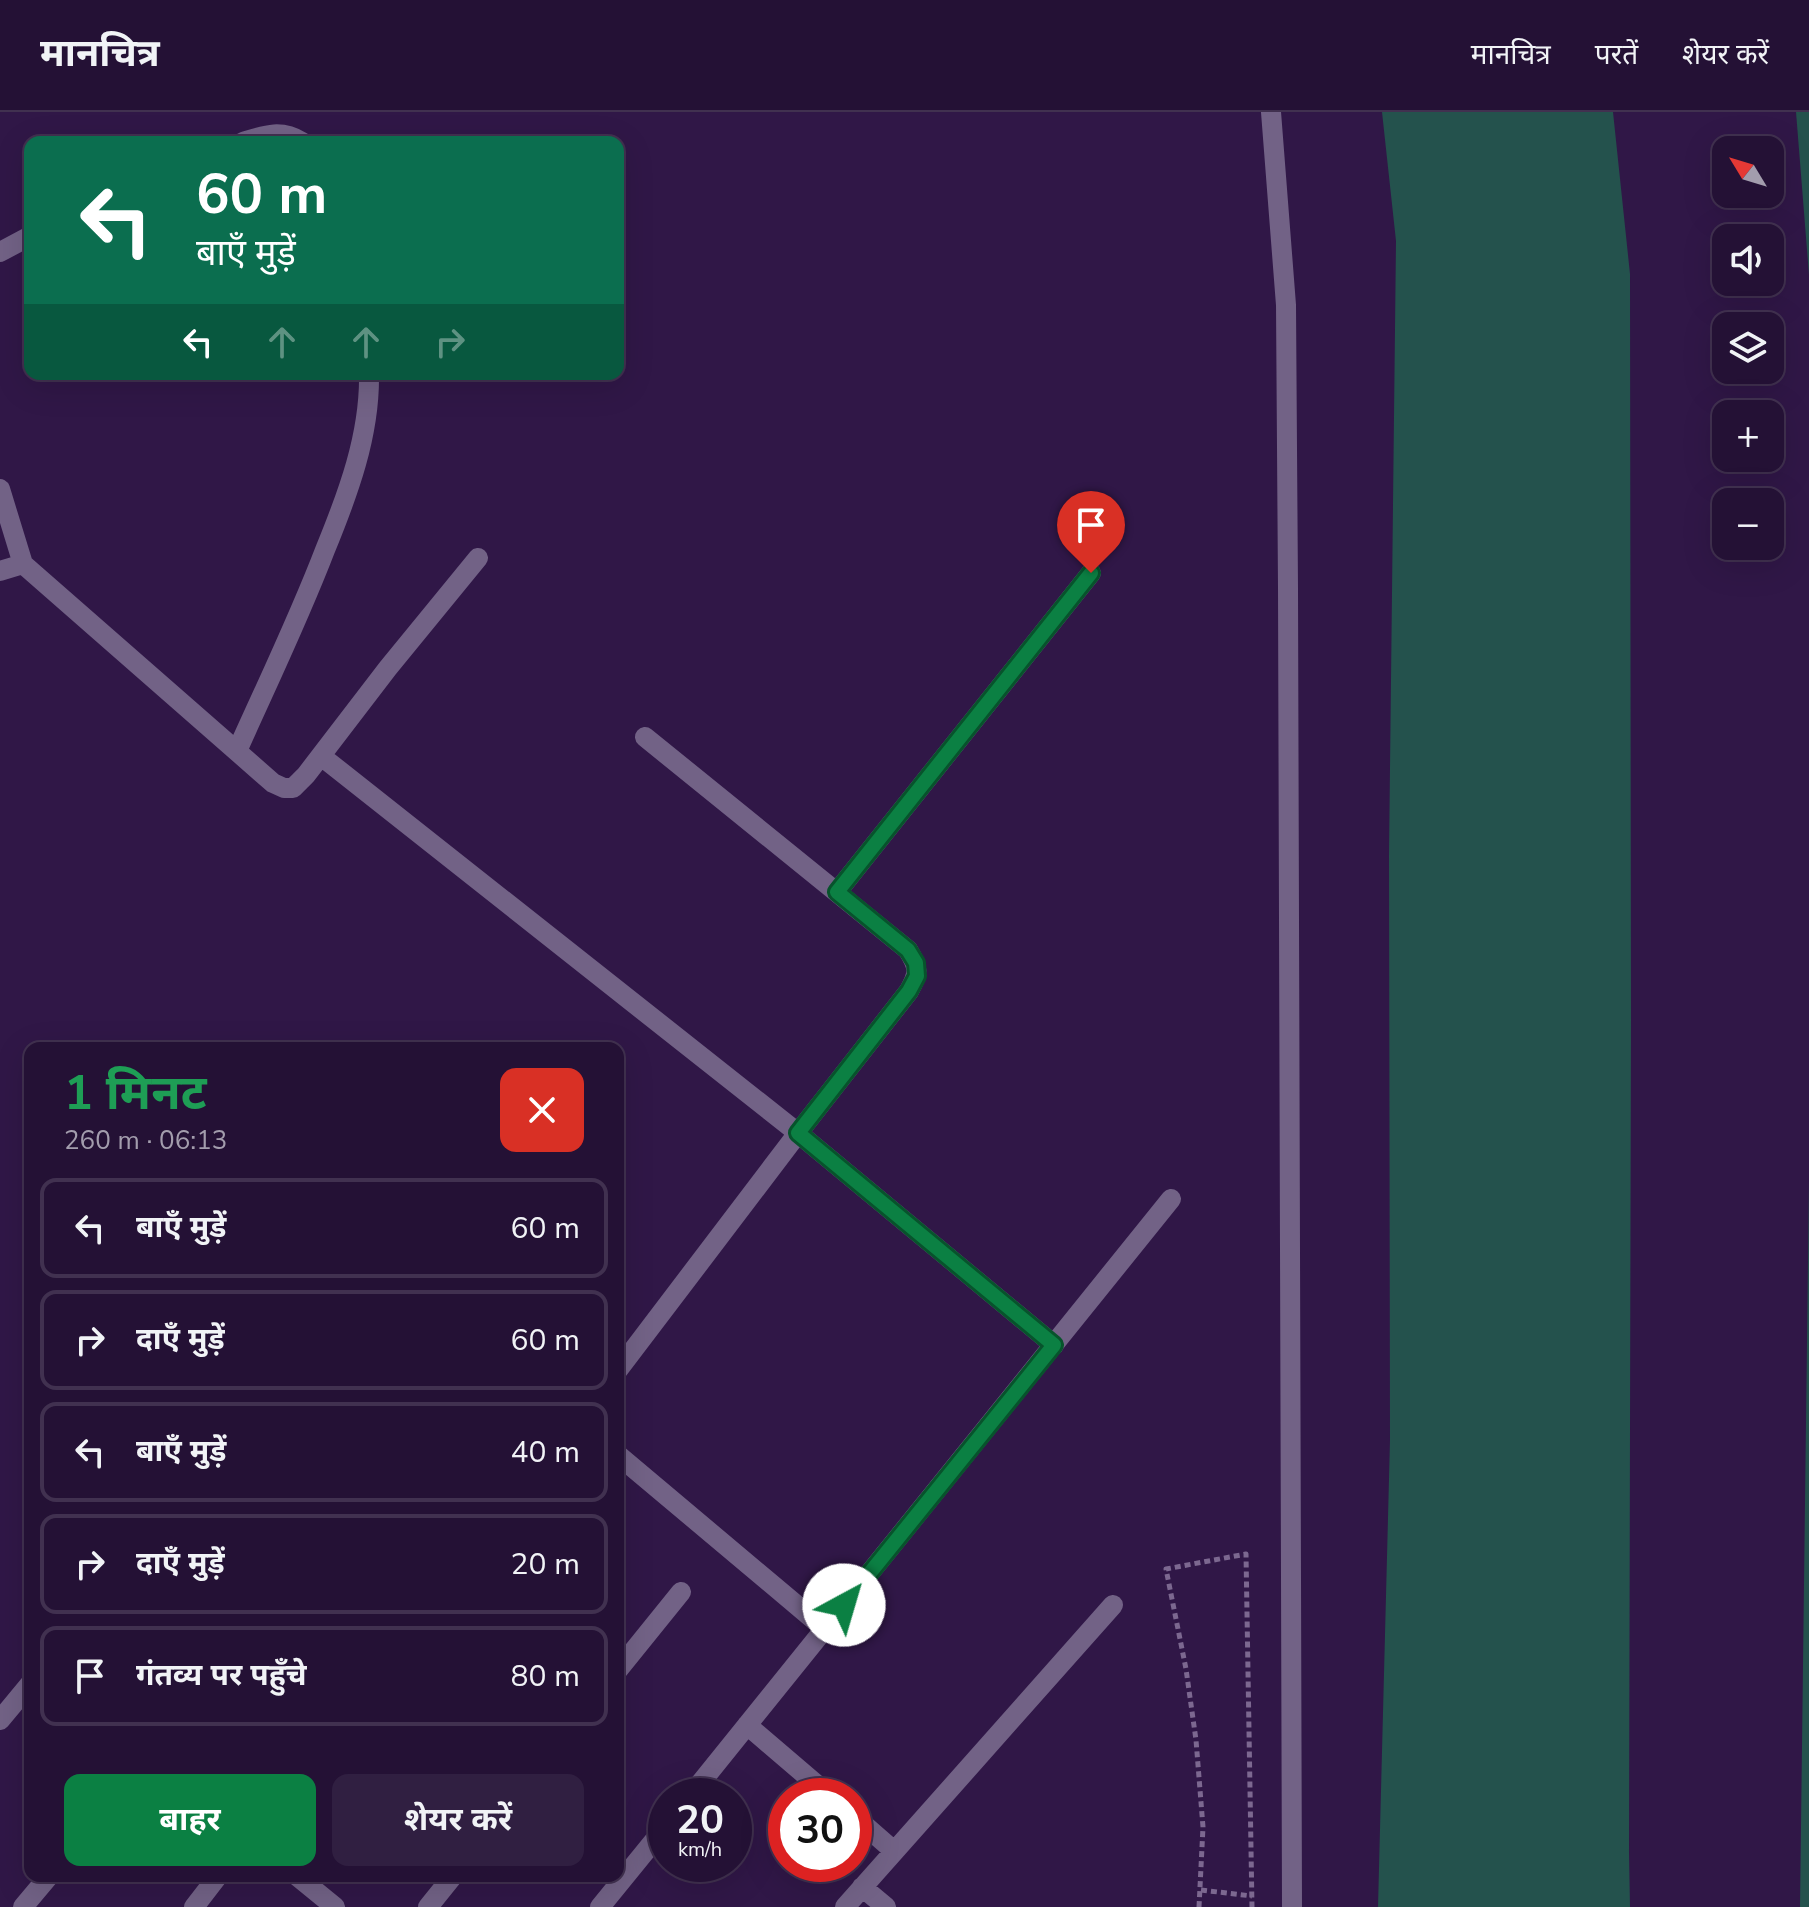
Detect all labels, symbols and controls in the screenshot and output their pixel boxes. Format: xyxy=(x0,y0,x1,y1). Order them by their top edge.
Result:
text: मानचित्र xyxy=(40,28,160,79)
text: मानचित्र xyxy=(1471,36,1551,74)
text: परतें xyxy=(1595,36,1638,74)
text: शेयर करें xyxy=(1682,36,1769,74)
north arrow xyxy=(1712,136,1784,208)
map controls xyxy=(1712,136,1784,560)
text: 60 m xyxy=(196,156,327,233)
icon: left xyxy=(64,168,168,272)
button: sound xyxy=(1712,224,1784,296)
text: बाएँ मुड़ें xyxy=(196,229,296,278)
button: layers xyxy=(1712,312,1784,384)
icon: left xyxy=(176,320,220,364)
icon: ahead xyxy=(260,320,304,364)
icon: ahead xyxy=(344,320,388,364)
icon: right xyxy=(428,320,472,364)
button: + xyxy=(1712,400,1784,472)
button: − xyxy=(1712,488,1784,560)
pin xyxy=(1057,491,1125,573)
icon: arrive xyxy=(1069,503,1113,547)
text: 1 मिनट xyxy=(64,1060,207,1126)
button: close xyxy=(500,1068,584,1152)
text: 260 m · 06:13 xyxy=(64,1123,227,1158)
icon: left xyxy=(68,1206,112,1250)
text: बाएँ मुड़ें xyxy=(136,1207,226,1248)
text: 60 m xyxy=(511,1208,580,1249)
icon: right xyxy=(68,1318,112,1362)
text: दाएँ मुड़ें xyxy=(136,1319,225,1360)
text: 60 m xyxy=(511,1320,580,1361)
icon: left xyxy=(68,1430,112,1474)
text: बाएँ मुड़ें xyxy=(136,1431,226,1472)
text: 40 m xyxy=(511,1432,580,1473)
icon: right xyxy=(68,1542,112,1586)
text: दाएँ मुड़ें xyxy=(136,1543,225,1584)
text: 20 m xyxy=(511,1544,580,1585)
position arrow xyxy=(802,1563,886,1647)
icon: arrive xyxy=(68,1654,112,1698)
text: गंतव्य पर पहुँचे xyxy=(136,1655,306,1696)
text: 80 m xyxy=(511,1656,580,1697)
button: बाहर xyxy=(64,1774,316,1866)
button: शेयर करें xyxy=(332,1774,584,1866)
speed limit sign: 30 xyxy=(768,1778,872,1882)
text: 20 xyxy=(676,1793,724,1847)
text: km/h xyxy=(678,1836,722,1863)

